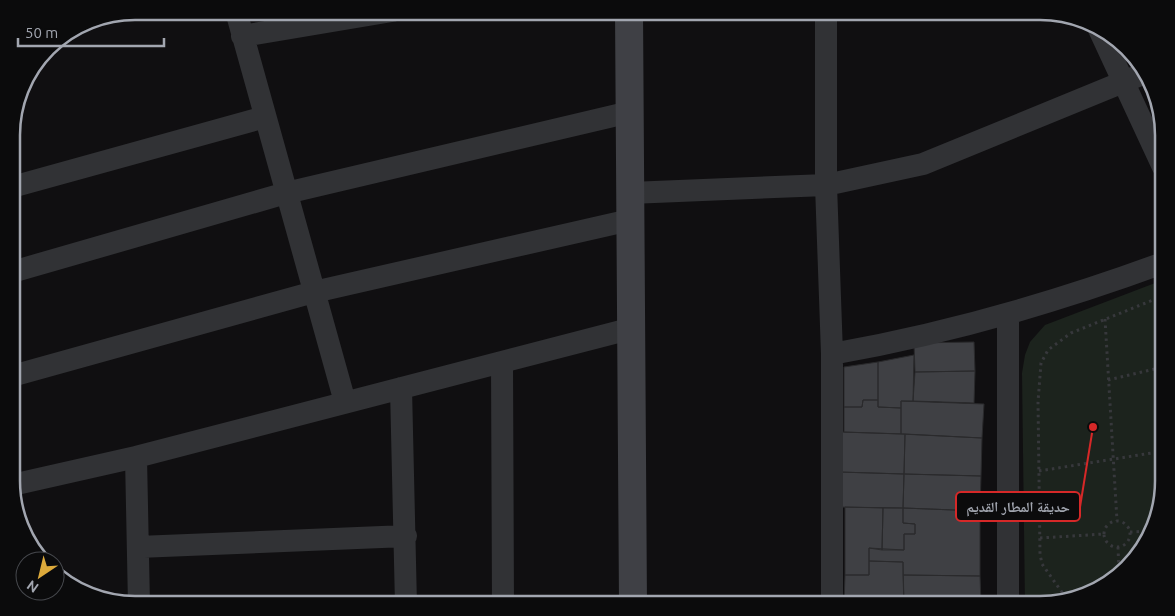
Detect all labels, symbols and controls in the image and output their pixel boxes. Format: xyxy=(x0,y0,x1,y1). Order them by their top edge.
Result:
scale bar xyxy=(18,15,164,47)
text: 50 m xyxy=(25,24,58,41)
callout: حديقة المطار القديم xyxy=(956,492,1080,521)
text: حديقة المطار القديم xyxy=(966,499,1070,517)
north arrow xyxy=(15,551,65,601)
text: N xyxy=(24,577,41,596)

